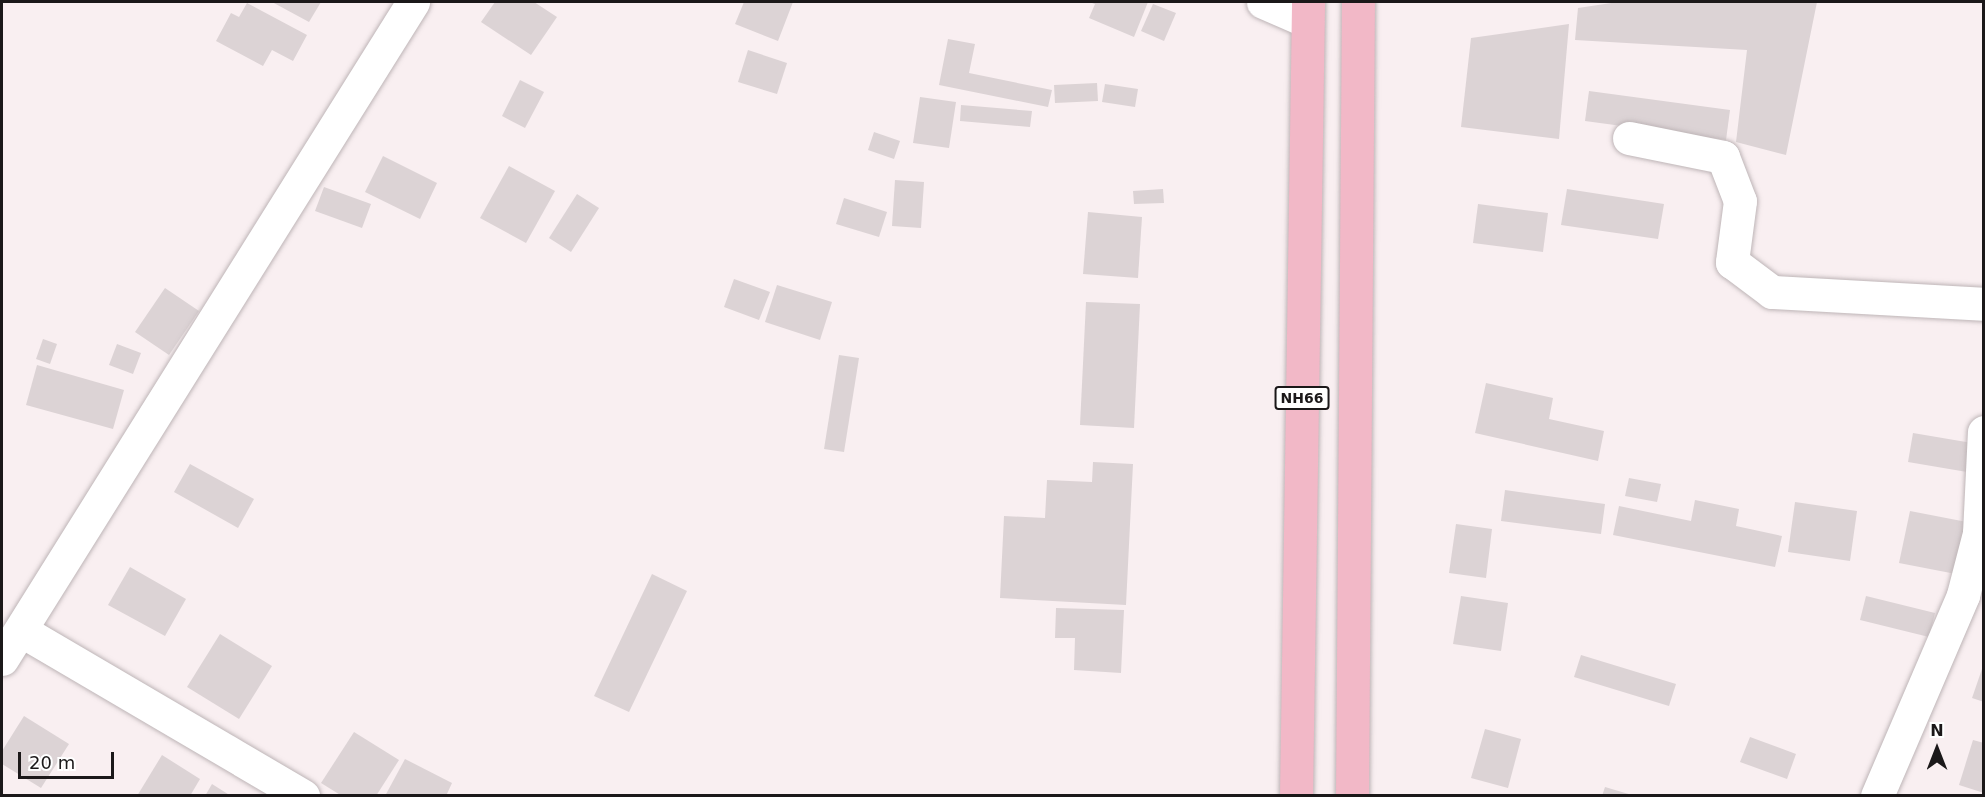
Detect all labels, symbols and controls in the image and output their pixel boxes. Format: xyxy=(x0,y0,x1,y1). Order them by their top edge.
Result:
road number: NH66 xyxy=(1274,387,1330,409)
north arrow xyxy=(1907,719,1967,779)
text: N xyxy=(1930,721,1944,740)
scale bar xyxy=(21,740,117,778)
text: 20 m xyxy=(29,752,75,773)

